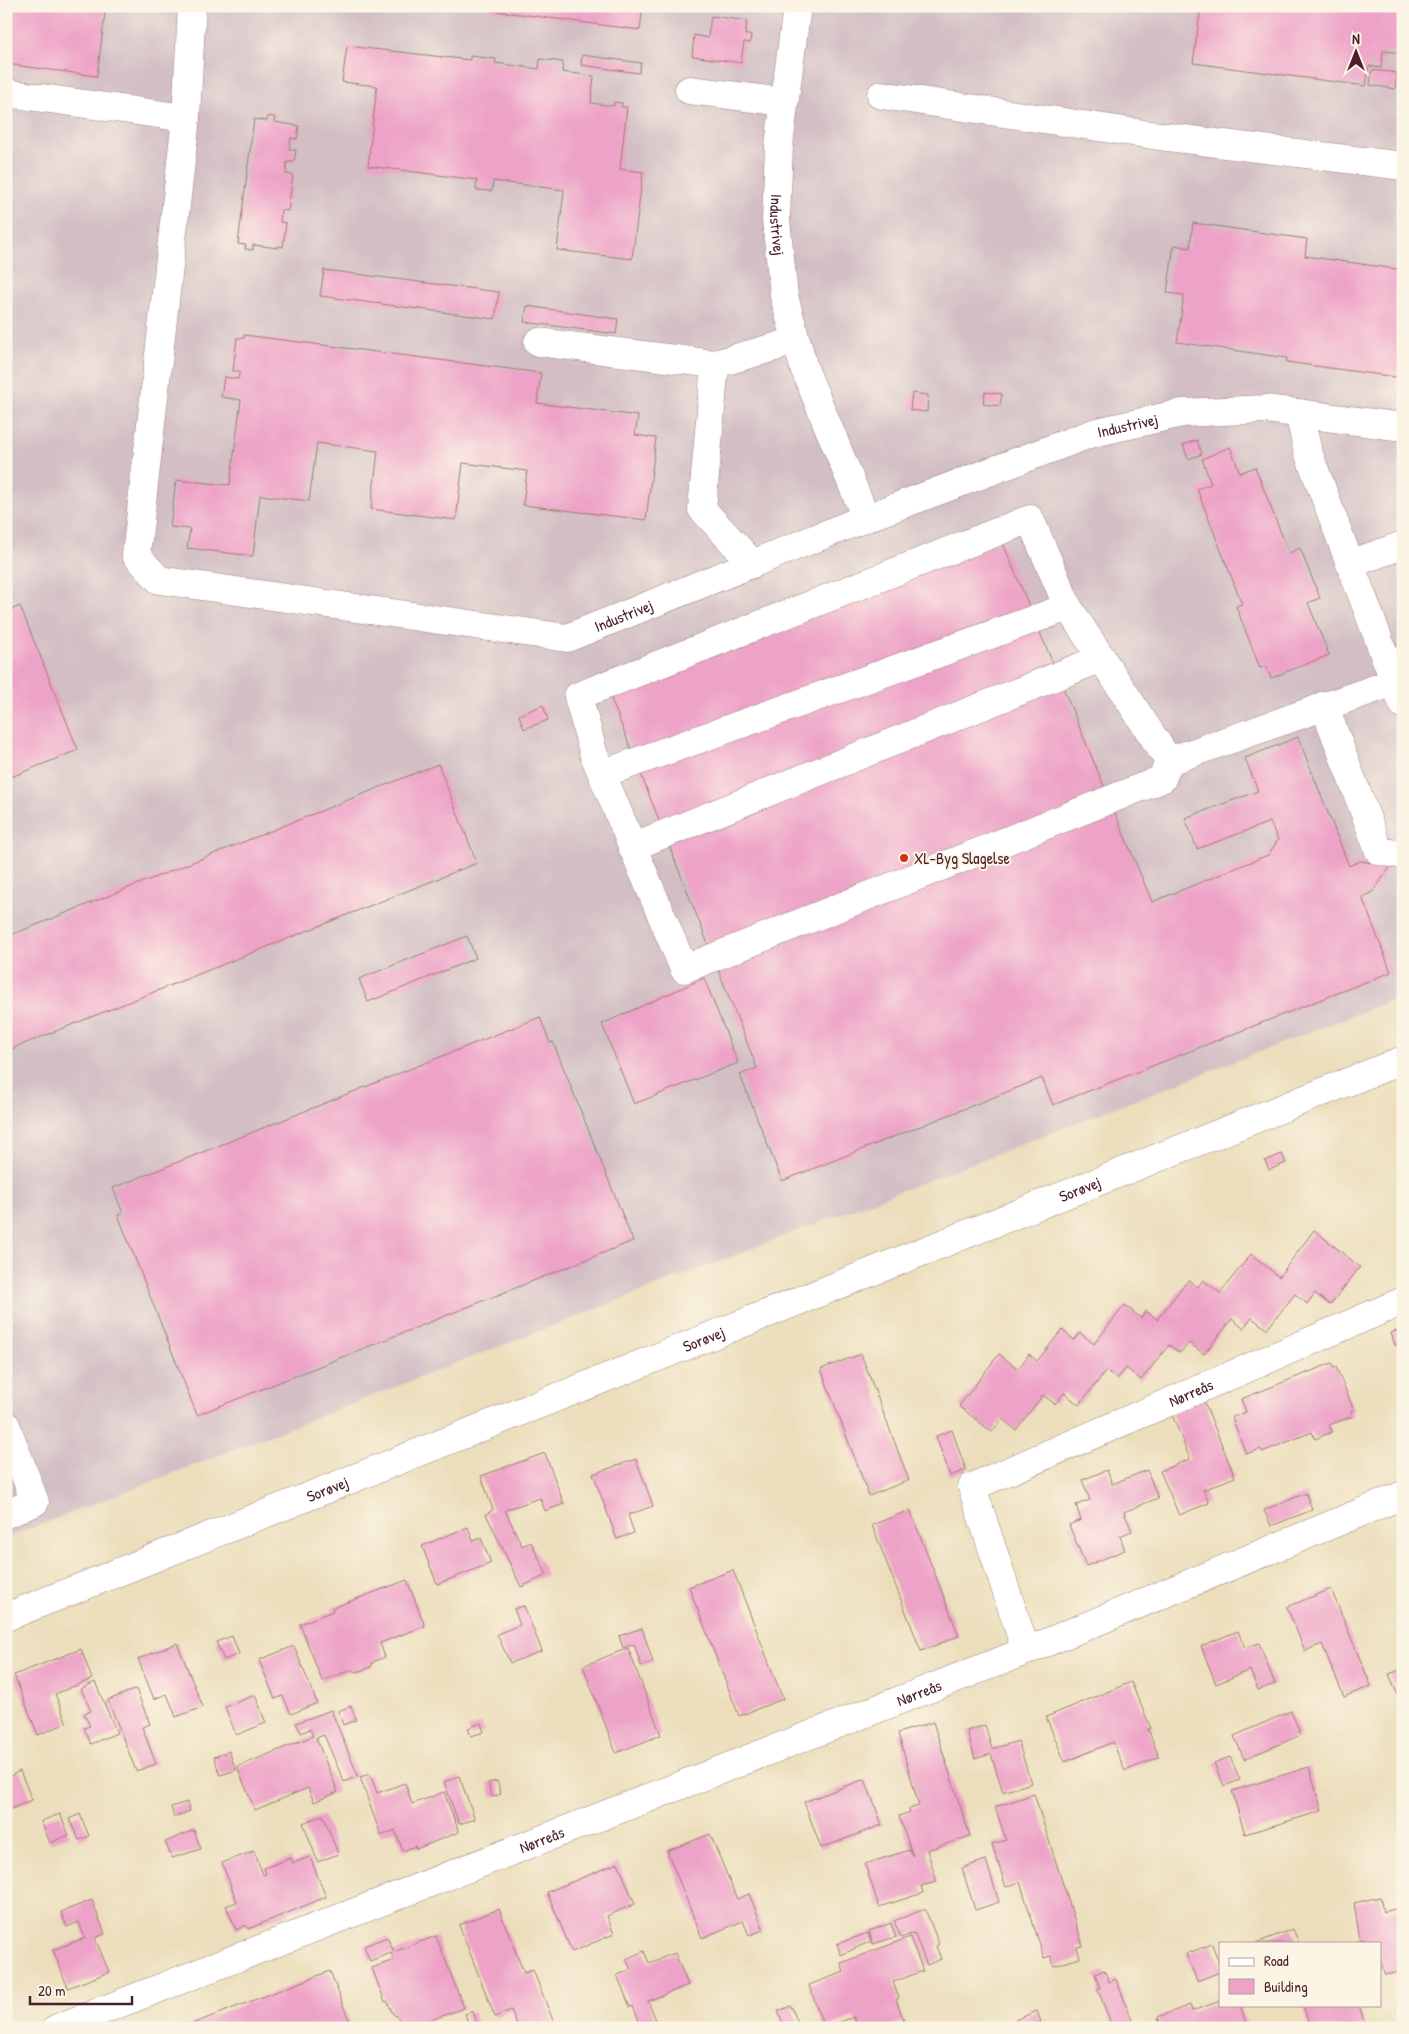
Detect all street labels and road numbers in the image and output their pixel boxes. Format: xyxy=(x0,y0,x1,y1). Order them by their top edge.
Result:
street label: Industrivej xyxy=(765,194,791,257)
street label: Industrivej xyxy=(1095,408,1160,443)
street label: Industrivej xyxy=(591,594,656,637)
street label: Sorøvej xyxy=(1056,1171,1104,1207)
street label: Sorøvej xyxy=(679,1321,728,1357)
street label: Nørreås xyxy=(1165,1373,1217,1412)
street label: Sorøvej xyxy=(303,1471,352,1507)
street label: Nørreås xyxy=(893,1674,945,1711)
street label: Nørreås xyxy=(516,1821,567,1858)

